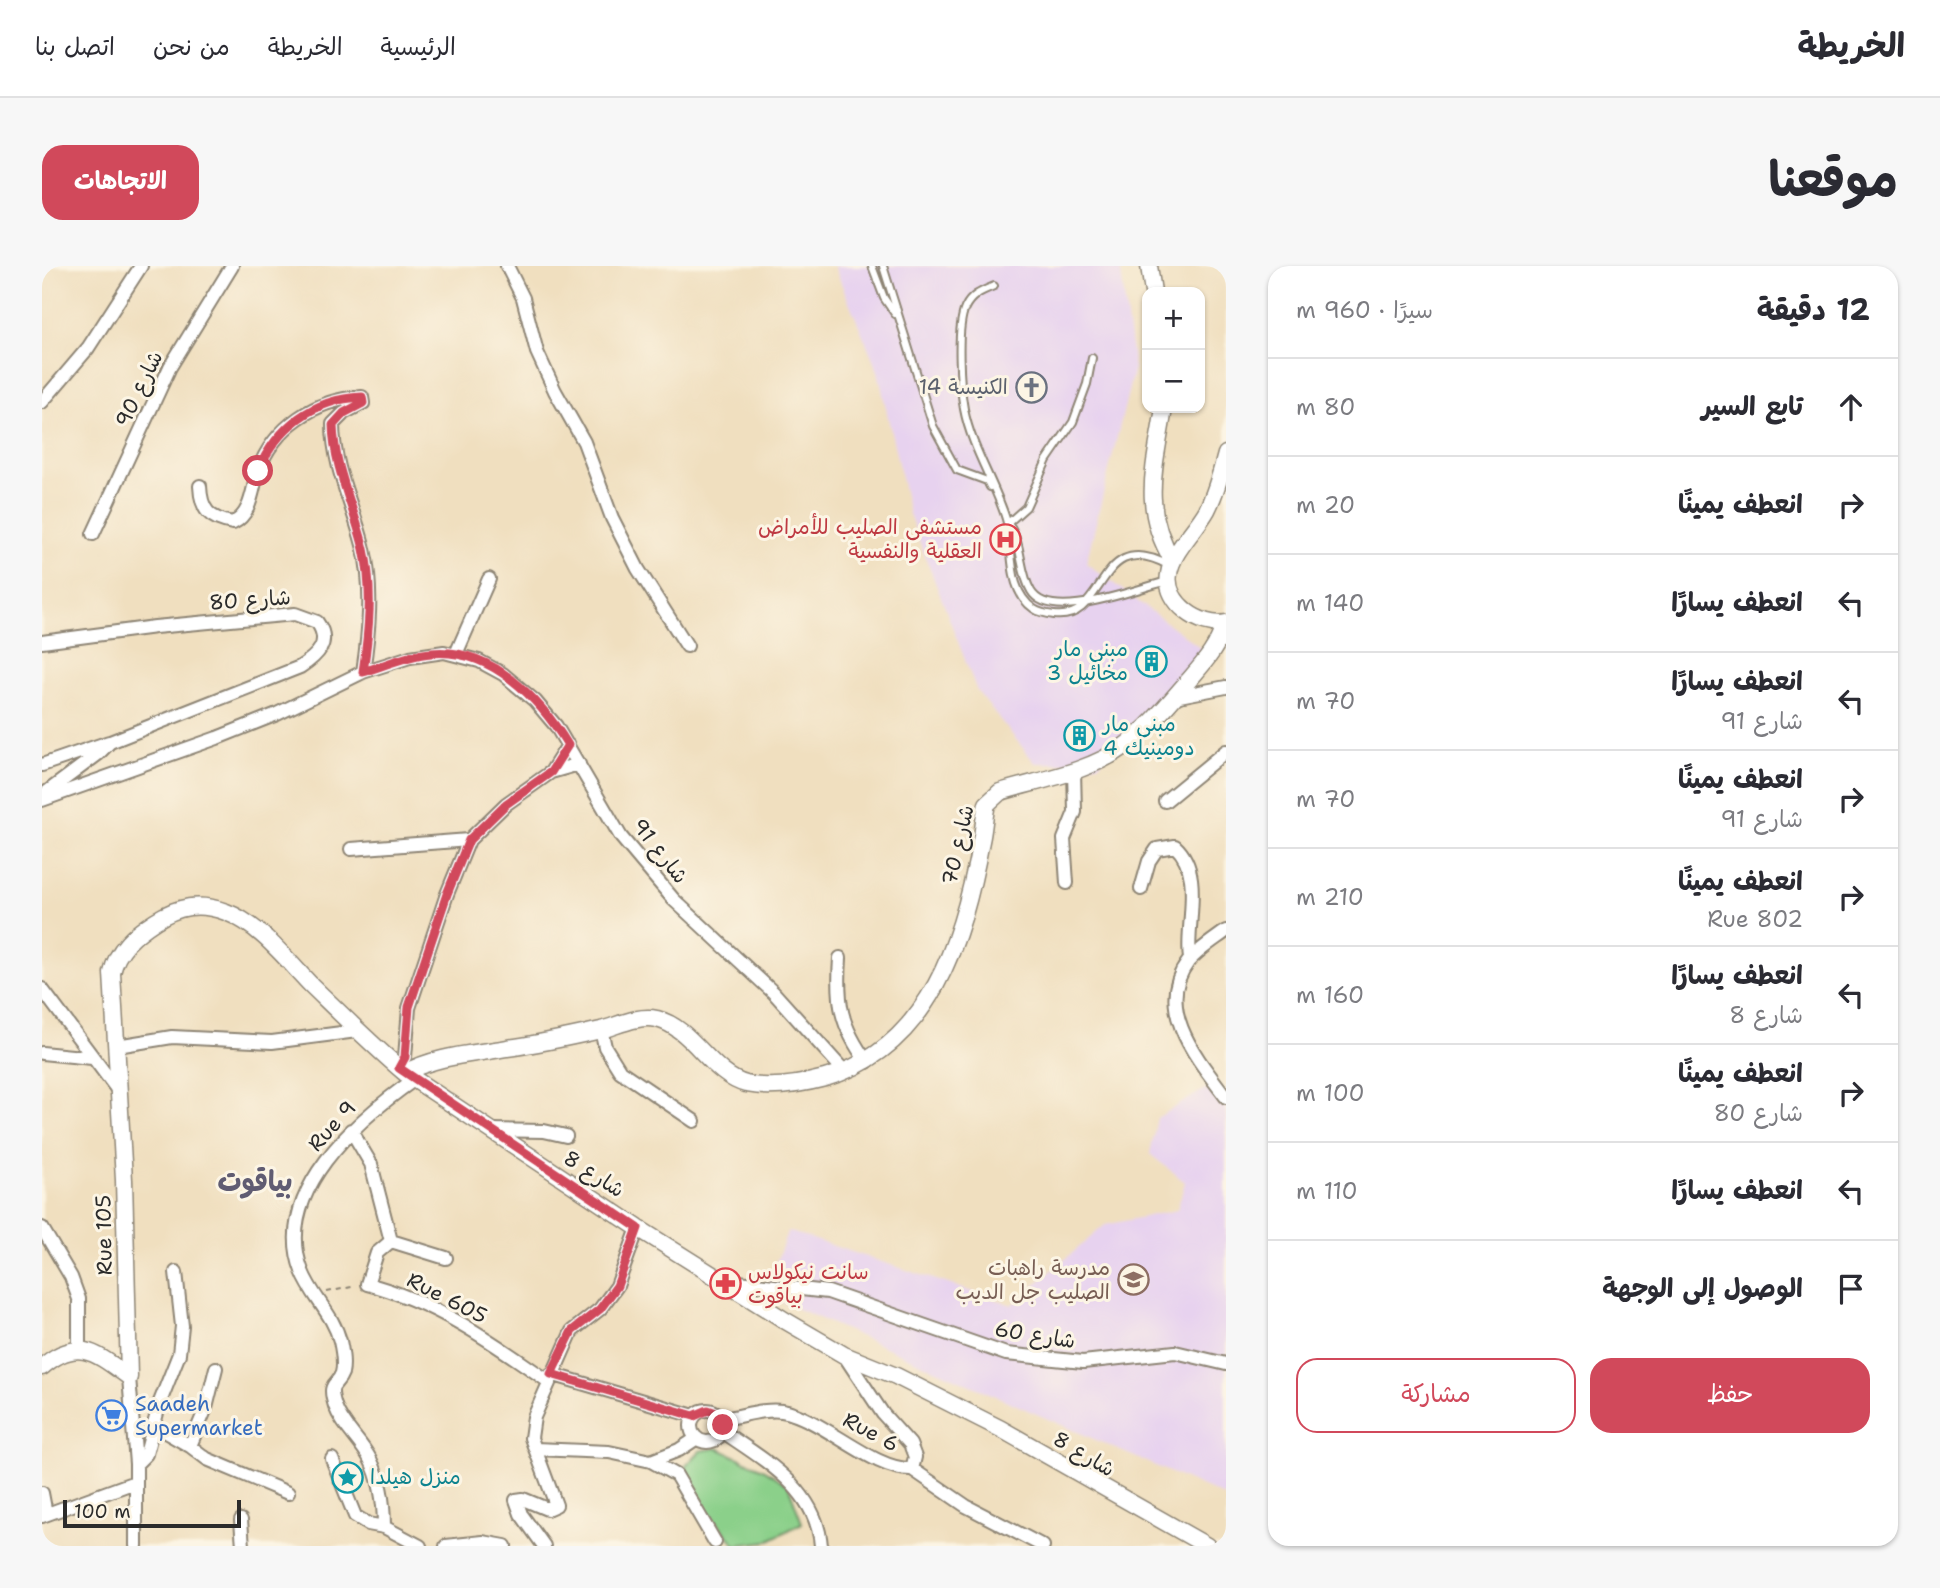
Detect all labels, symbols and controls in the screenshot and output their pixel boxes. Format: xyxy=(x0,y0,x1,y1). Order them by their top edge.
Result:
text: الخريطة xyxy=(1798,23,1905,68)
text: اتصل بنا xyxy=(35,31,115,63)
text: من نحن xyxy=(153,31,230,63)
text: الخريطة xyxy=(268,31,343,63)
text: الرئيسية xyxy=(381,31,456,63)
button: الاتجاهات xyxy=(42,145,199,220)
text: موقعنا xyxy=(1768,146,1898,212)
map controls xyxy=(1142,287,1205,413)
button: + xyxy=(1142,287,1205,350)
text: 12 دقيقة xyxy=(1757,289,1870,330)
text: سيرًا · 960 m xyxy=(1296,295,1433,325)
street label: شارع 90 xyxy=(109,346,170,432)
button: − xyxy=(1142,350,1205,413)
church icon: الكنيسة 14 xyxy=(1014,370,1048,404)
place label: الكنيسة 14 xyxy=(919,373,1008,401)
text: تابع السير xyxy=(1701,388,1803,423)
icon: ahead xyxy=(1832,388,1870,426)
text: 80 m xyxy=(1296,392,1355,422)
route start xyxy=(242,455,273,486)
text: انعطف يمينًا xyxy=(1678,486,1803,521)
icon: right xyxy=(1832,486,1870,524)
text: 20 m xyxy=(1296,490,1355,520)
place label: مستشفى الصليب للأمراض العقلية والنفسية xyxy=(758,513,982,565)
hospital icon: مستشفى الصليب للأمراض العقلية والنفسية xyxy=(988,522,1022,556)
street label: شارع 80 xyxy=(208,583,292,618)
text: انعطف يسارًا xyxy=(1671,584,1803,619)
icon: left xyxy=(1832,584,1870,622)
text: 140 m xyxy=(1296,588,1364,618)
place label: مبنى مار مخائيل 3 xyxy=(1047,635,1128,687)
building icon: مبنى مار مخائيل 3 xyxy=(1134,644,1168,678)
text: انعطف يسارًا xyxy=(1671,663,1803,698)
icon: left xyxy=(1832,682,1870,720)
text: 70 m xyxy=(1296,686,1355,716)
text: شارع 91 xyxy=(1720,706,1803,736)
place label: مبنى مار دومينيك 4 xyxy=(1101,710,1195,762)
building icon: مبنى مار دومينيك 4 xyxy=(1063,719,1097,753)
text: انعطف يمينًا xyxy=(1678,761,1803,796)
icon: right xyxy=(1832,780,1870,818)
text: 70 m xyxy=(1296,784,1355,814)
street label: شارع 70 xyxy=(935,802,982,888)
text: شارع 91 xyxy=(1720,804,1803,834)
street label: شارع 91 xyxy=(625,813,694,890)
text: انعطف يمينًا xyxy=(1678,863,1803,898)
icon: right xyxy=(1832,878,1870,916)
text: 210 m xyxy=(1296,882,1364,912)
text: Rue 802 xyxy=(1707,904,1803,934)
text: انعطف يسارًا xyxy=(1671,957,1803,992)
icon: left xyxy=(1832,976,1870,1014)
text: 160 m xyxy=(1296,980,1364,1010)
text: شارع 8 xyxy=(1729,1000,1803,1030)
text: انعطف يمينًا xyxy=(1678,1055,1803,1090)
icon: right xyxy=(1832,1074,1870,1112)
text: 100 m xyxy=(1296,1078,1365,1108)
street label: Rue 9 xyxy=(302,1094,362,1158)
text: شارع 80 xyxy=(1714,1098,1803,1128)
street label: شارع 8 xyxy=(558,1144,630,1205)
district label: بياقوت xyxy=(217,1162,293,1200)
text: انعطف يسارًا xyxy=(1671,1172,1803,1207)
icon: left xyxy=(1832,1172,1870,1210)
text: 110 m xyxy=(1296,1176,1358,1206)
street label: Rue 105 xyxy=(89,1194,119,1276)
place label: مدرسة راهبات الصليب جل الديب xyxy=(955,1254,1110,1306)
place label: سانت نيكولاس بياقوت xyxy=(748,1258,869,1310)
school or university icon: مدرسة راهبات الصليب جل الديب xyxy=(1116,1263,1150,1297)
street label: Rue 605 xyxy=(402,1266,492,1330)
pharmacy icon: سانت نيكولاس بياقوت xyxy=(708,1267,742,1301)
text: الوصول إلى الوجهة xyxy=(1602,1270,1803,1305)
icon: arrive xyxy=(1832,1270,1870,1308)
street label: شارع 60 xyxy=(992,1315,1077,1356)
button: مشاركة xyxy=(1296,1358,1576,1433)
button: حفظ xyxy=(1590,1358,1870,1433)
place label: Saadeh Supermarket xyxy=(135,1390,263,1442)
supermarket icon: Saadeh Supermarket xyxy=(95,1399,129,1433)
street label: Rue 6 xyxy=(838,1406,904,1458)
route end xyxy=(707,1409,738,1440)
street label: شارع 8 xyxy=(1047,1425,1120,1484)
place icon: منزل هيلدا xyxy=(330,1460,364,1494)
place label: منزل هيلدا xyxy=(370,1463,461,1491)
scale bar xyxy=(63,1497,242,1529)
text: 100 m xyxy=(74,1499,131,1524)

